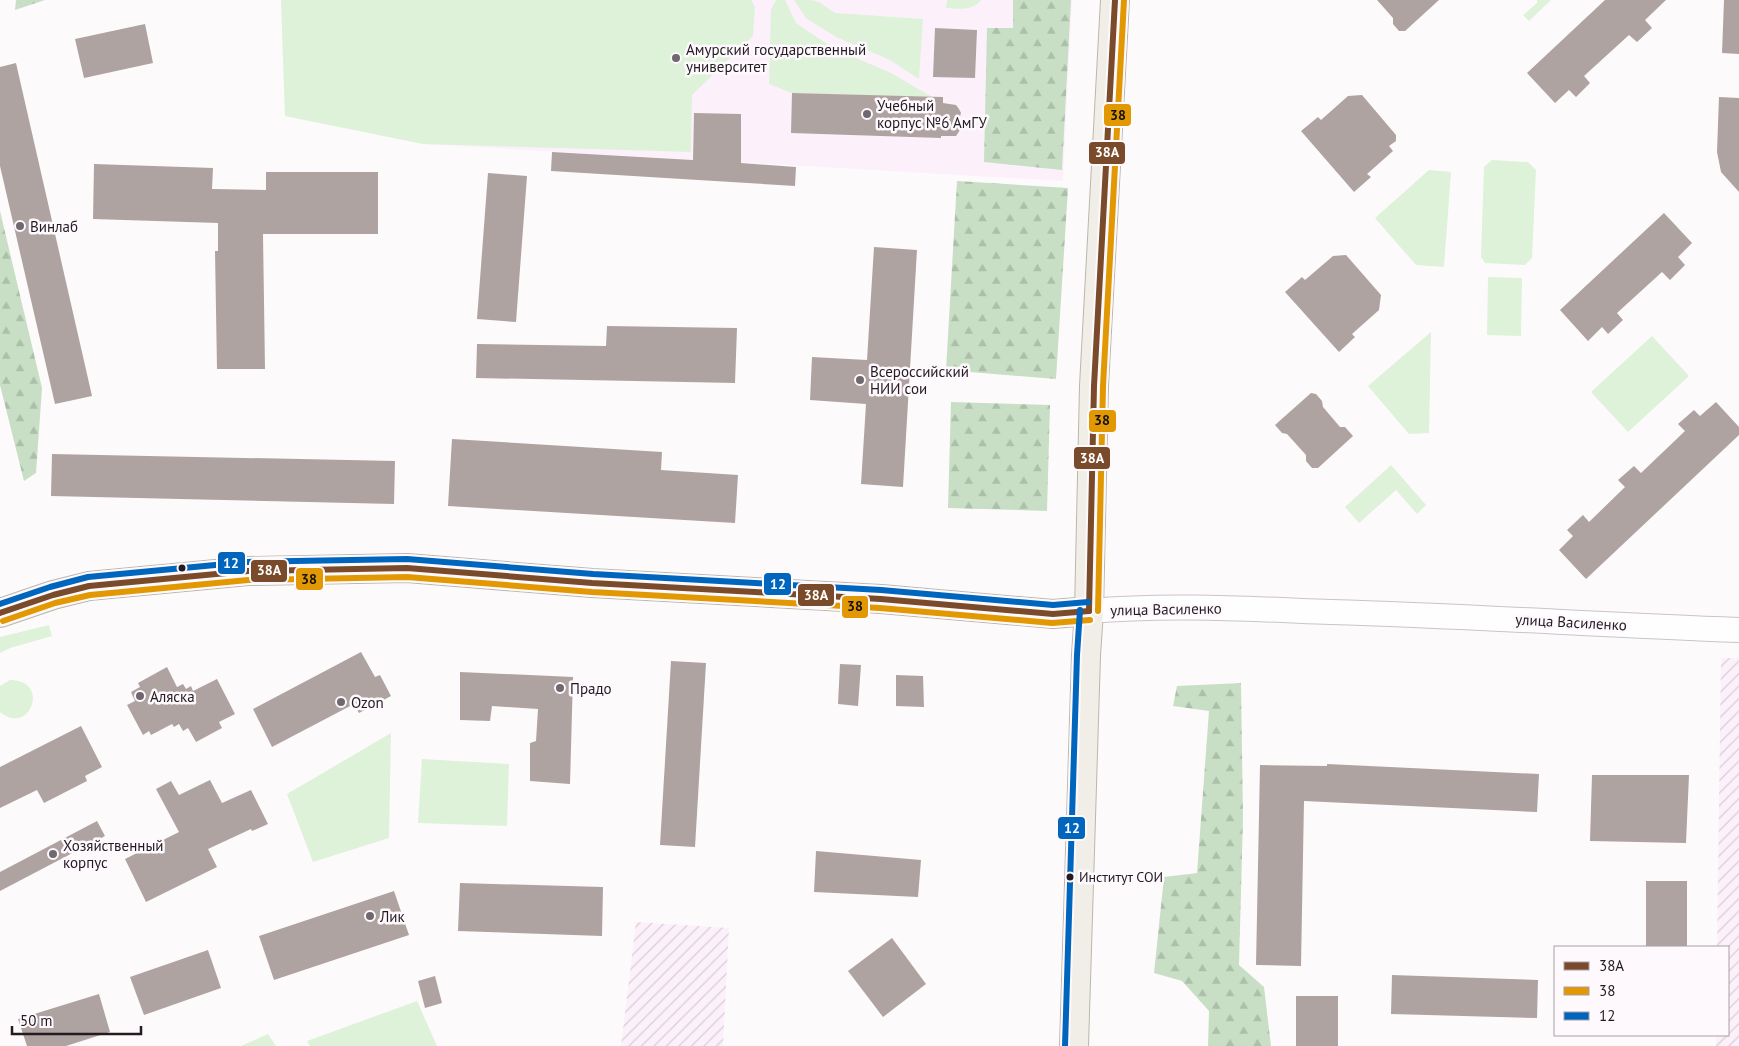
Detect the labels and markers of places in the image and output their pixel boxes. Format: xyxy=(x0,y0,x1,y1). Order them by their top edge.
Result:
place label: Амурский государственный университет xyxy=(686,40,866,76)
marker: Амурский государственный университет xyxy=(670,52,682,64)
place label: Учебный корпус №6 АмГУ xyxy=(877,96,987,132)
marker: Учебный корпус №6 АмГУ xyxy=(861,108,873,120)
place label: Винлаб xyxy=(30,217,78,236)
marker: Винлаб xyxy=(14,220,26,232)
place label: Всероссийский НИИ сои xyxy=(870,362,969,398)
marker: Всероссийский НИИ сои xyxy=(854,374,866,386)
unlabelled marker xyxy=(177,563,187,573)
place label: Прадо xyxy=(570,679,612,698)
marker: Прадо xyxy=(554,682,566,694)
place label: Аляска xyxy=(150,687,195,706)
marker: Аляска xyxy=(134,690,146,702)
place label: Ozon xyxy=(351,693,384,712)
marker: Ozon xyxy=(335,696,347,708)
place label: Хозяйственный корпус xyxy=(63,836,164,872)
marker: Хозяйственный корпус xyxy=(47,848,59,860)
place label: Институт СОИ xyxy=(1079,868,1163,886)
marker: Институт СОИ xyxy=(1065,872,1075,882)
place label: Лик xyxy=(379,907,406,926)
marker: Лик xyxy=(364,910,376,922)

